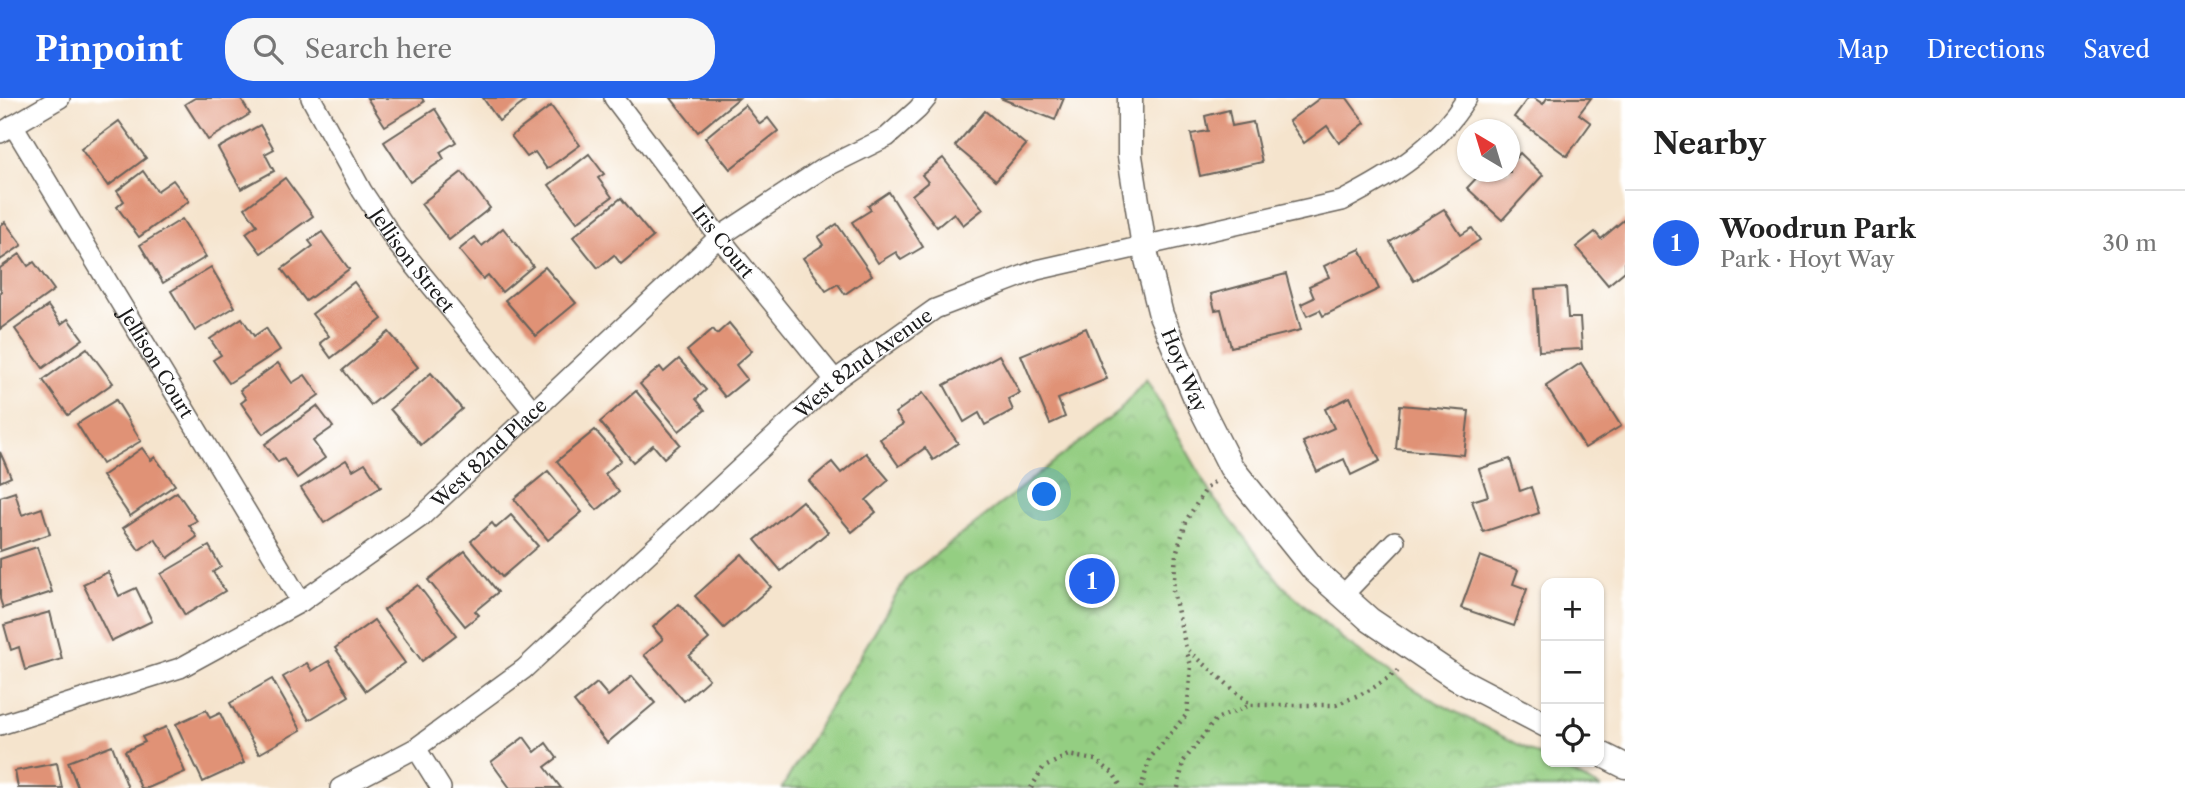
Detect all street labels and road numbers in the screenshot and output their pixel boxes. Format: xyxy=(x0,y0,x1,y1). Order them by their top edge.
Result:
street label: Iris Court xyxy=(687,200,759,283)
street label: Jellison Street xyxy=(363,202,459,318)
street label: Jellison Court xyxy=(113,302,198,422)
street label: West 82nd Avenue xyxy=(789,304,937,424)
street label: Hoyt Way xyxy=(1156,325,1212,416)
street label: West 82nd Place xyxy=(426,394,552,514)

